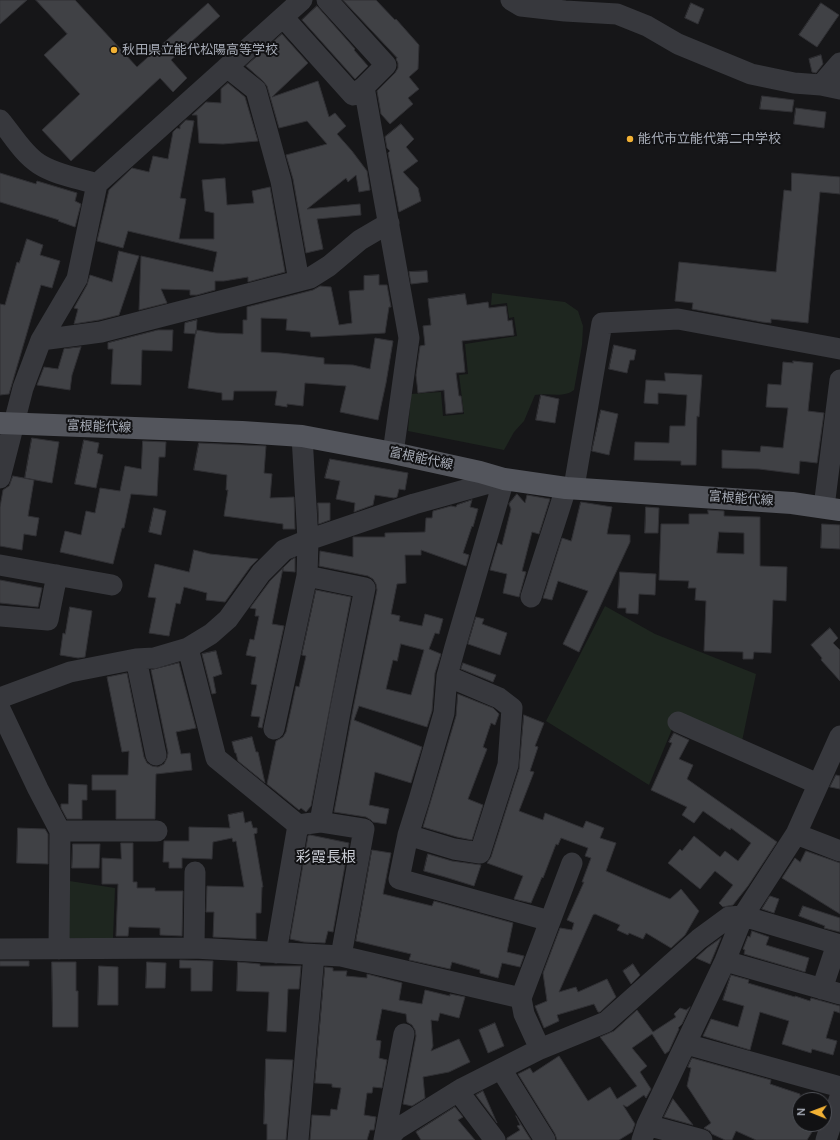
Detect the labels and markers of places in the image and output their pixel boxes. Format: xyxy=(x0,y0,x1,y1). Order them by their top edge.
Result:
place label: 秋田県立能代松陽高等学校 xyxy=(122,42,278,58)
marker: 秋田県立能代松陽高等学校 xyxy=(109,45,119,55)
place label: 能代市立能代第二中学校 xyxy=(638,131,781,147)
marker: 能代市立能代第二中学校 xyxy=(625,134,635,144)

